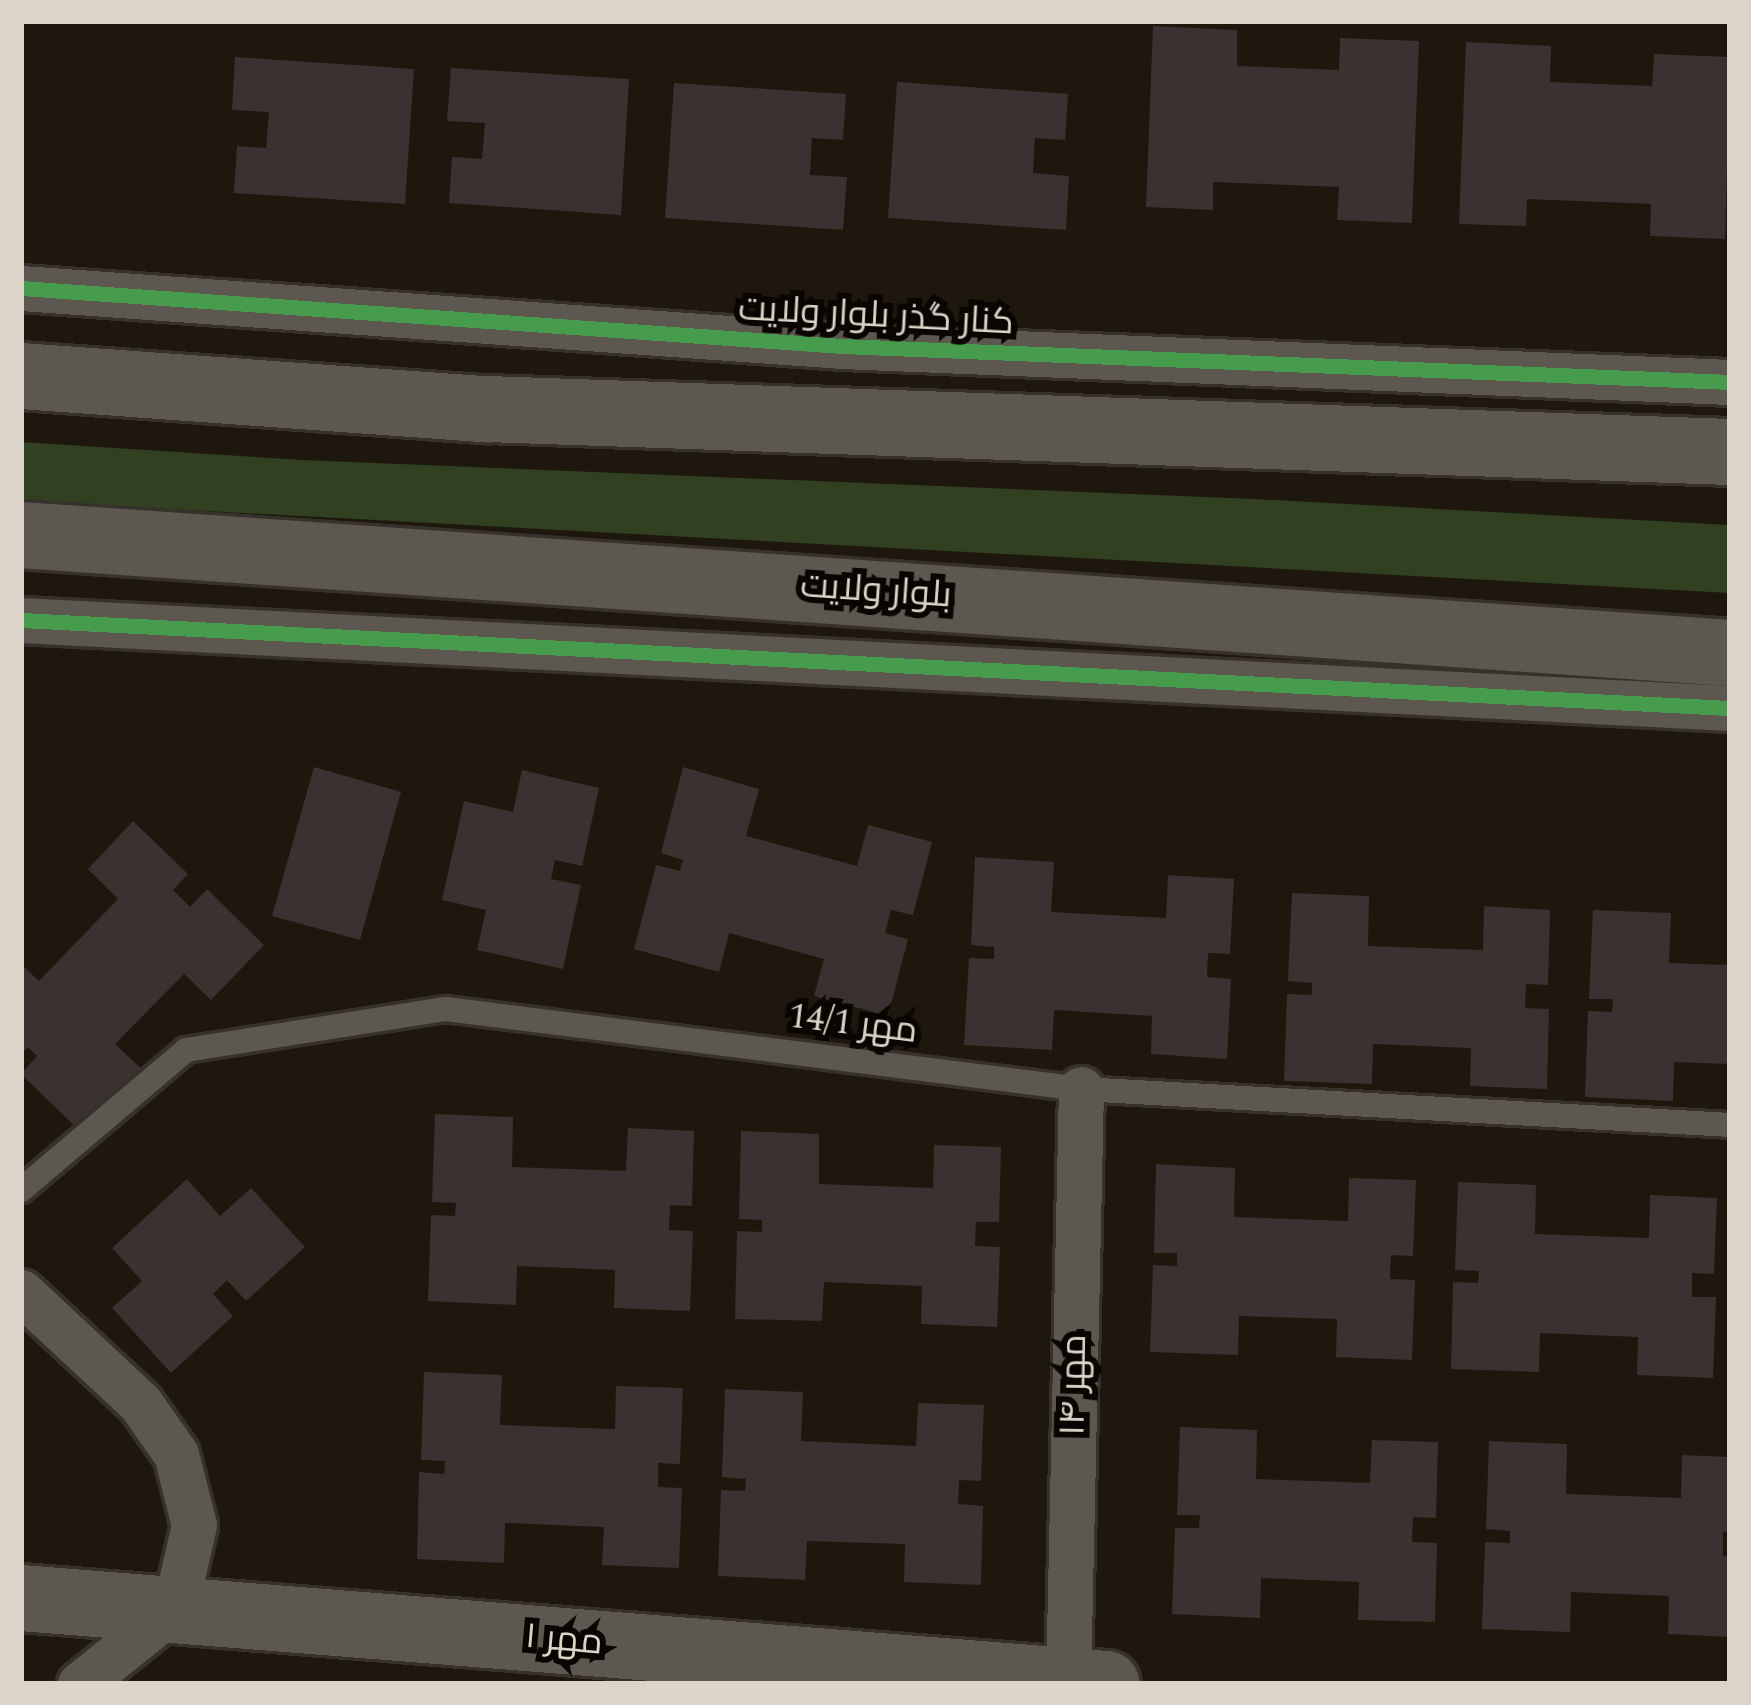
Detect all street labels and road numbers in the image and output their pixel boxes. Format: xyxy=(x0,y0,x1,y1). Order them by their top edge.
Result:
street label: کنار گذر بلوار ولایت xyxy=(737,287,1015,345)
street label: بلوار ولایت xyxy=(799,564,953,618)
street label: مهر 14/1 xyxy=(786,995,920,1053)
street label: مهر ۱۴ xyxy=(1052,1334,1096,1436)
street label: مهر ۱ xyxy=(523,1615,605,1665)

